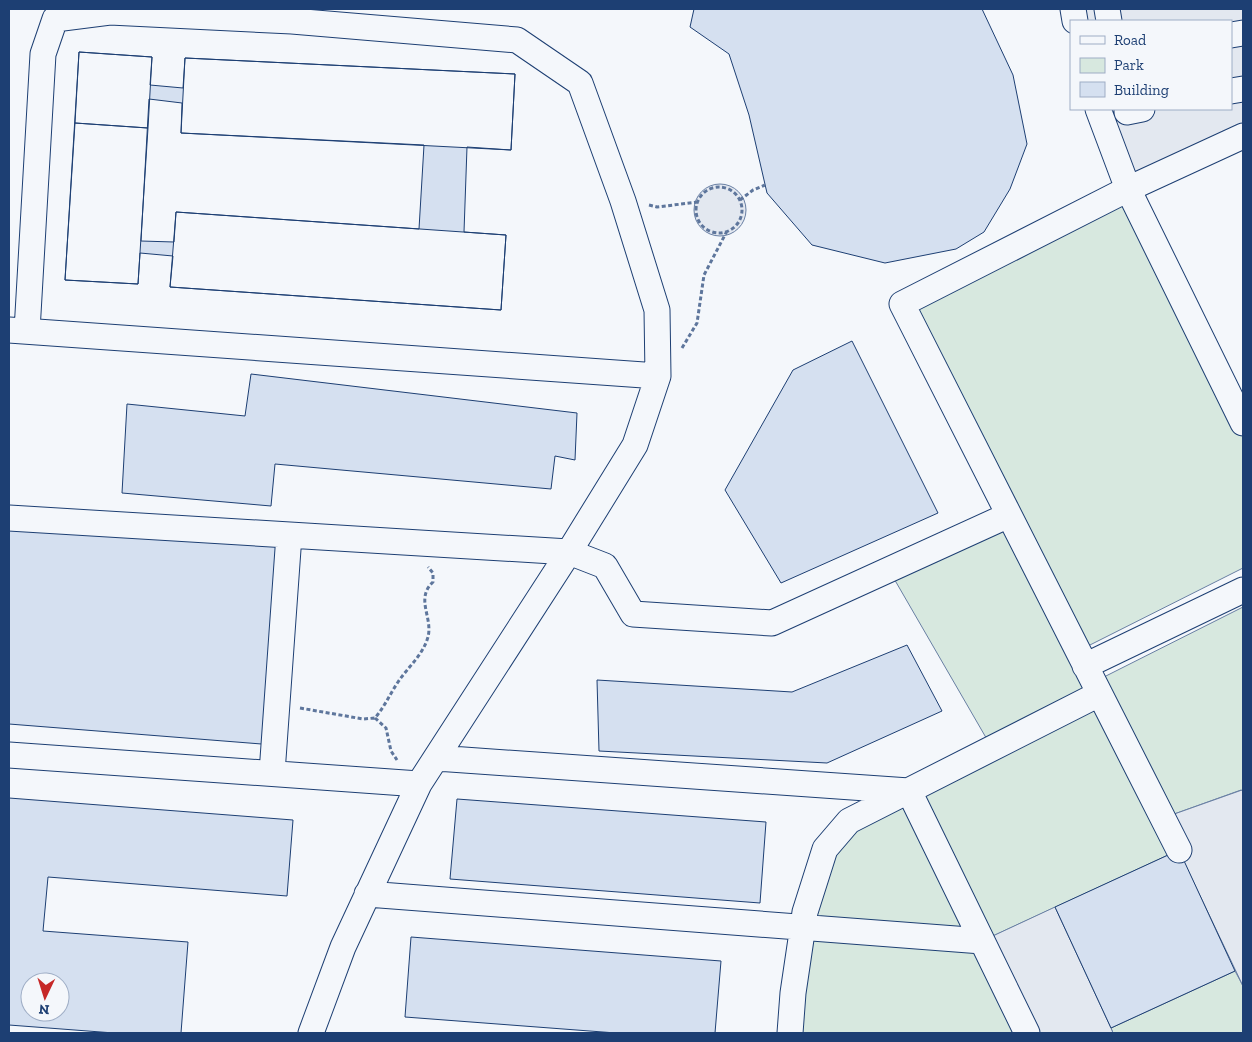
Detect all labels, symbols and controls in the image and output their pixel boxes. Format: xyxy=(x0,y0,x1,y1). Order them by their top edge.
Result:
legend xyxy=(1070,20,1232,110)
text: Road xyxy=(1114,31,1147,49)
text: Park xyxy=(1114,56,1144,74)
text: Building xyxy=(1114,81,1169,99)
north arrow xyxy=(20,972,70,1022)
text: N xyxy=(38,1001,50,1018)

